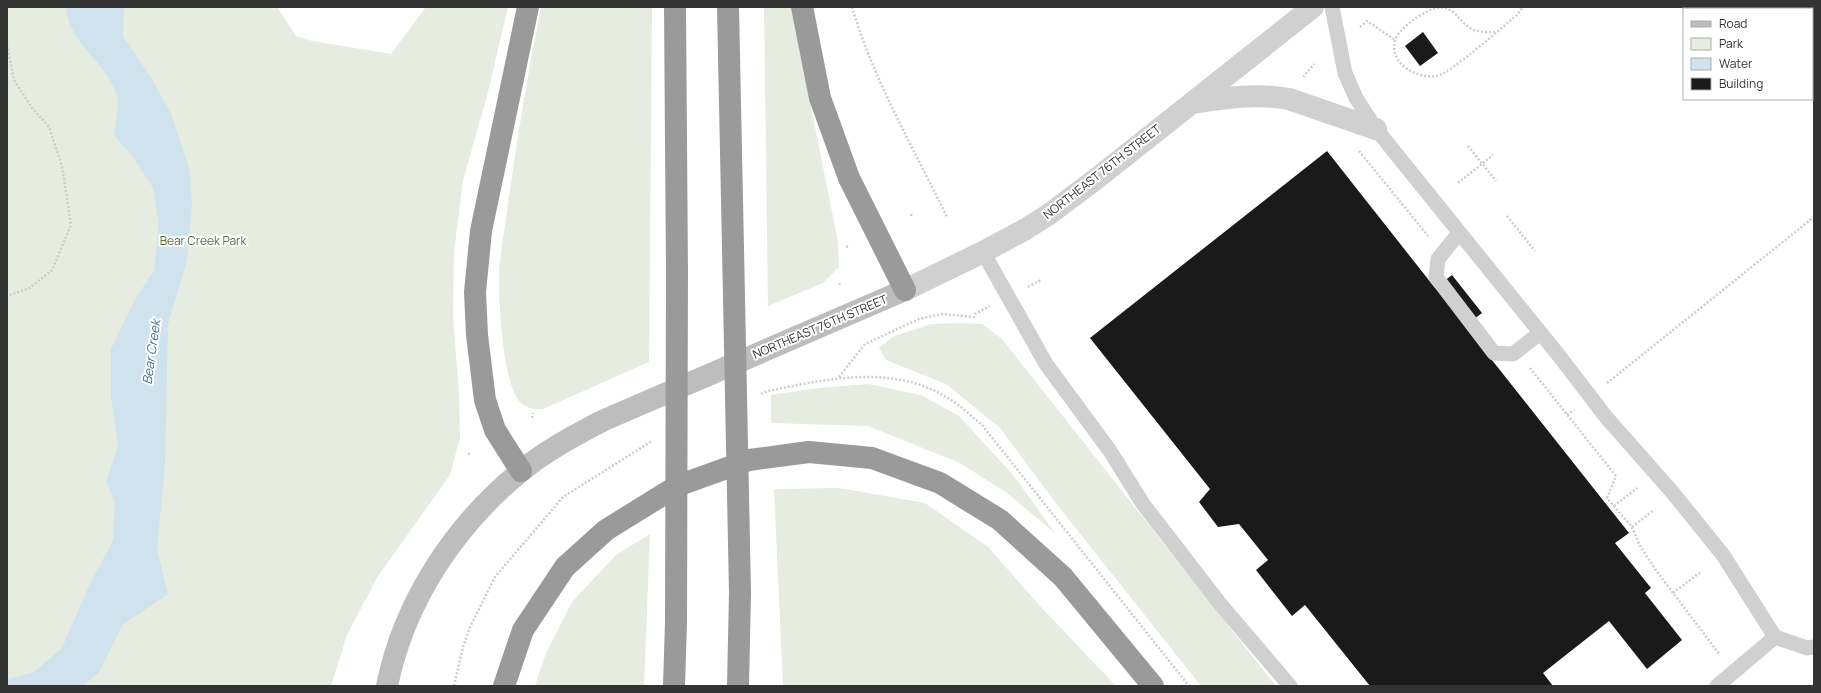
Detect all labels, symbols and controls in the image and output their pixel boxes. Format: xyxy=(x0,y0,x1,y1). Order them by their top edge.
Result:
legend xyxy=(1683,8,1813,100)
text: Road xyxy=(1719,15,1747,32)
text: Park xyxy=(1719,35,1744,52)
text: Water xyxy=(1719,55,1753,72)
text: Building xyxy=(1719,75,1763,92)
street label: NORTHEAST 76TH STREET xyxy=(1039,120,1165,223)
park label: Bear Creek Park xyxy=(160,232,247,249)
street label: NORTHEAST 76TH STREET xyxy=(750,290,891,363)
water label: Bear Creek xyxy=(138,316,165,386)

